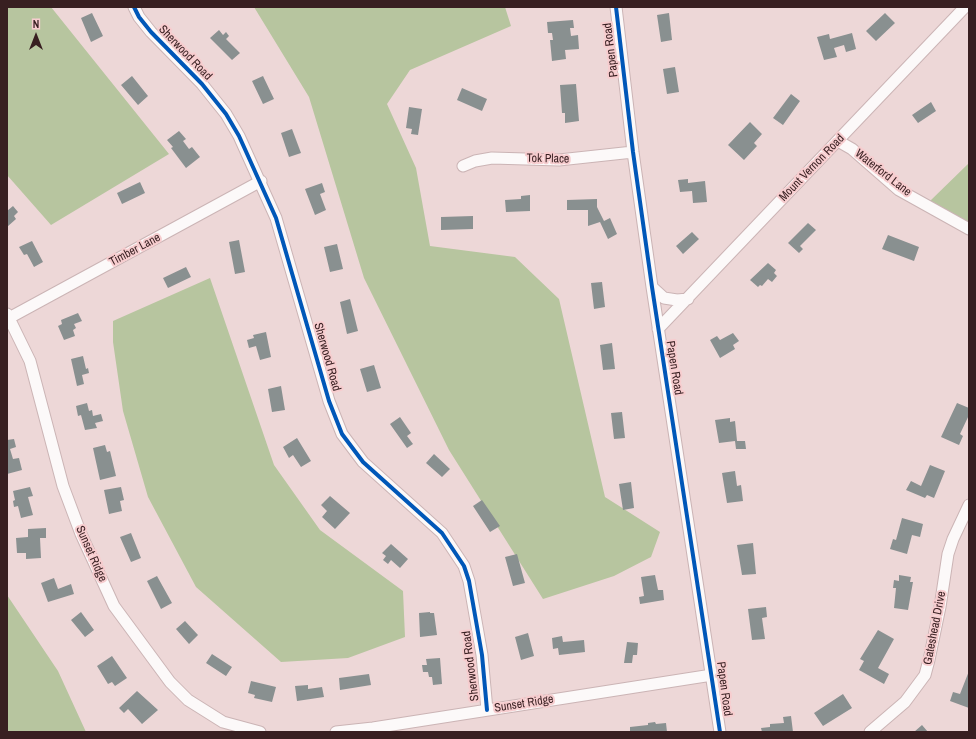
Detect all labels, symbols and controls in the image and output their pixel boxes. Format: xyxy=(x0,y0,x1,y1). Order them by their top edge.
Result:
north arrow xyxy=(16,16,56,56)
text: N xyxy=(33,17,39,31)
street label: Papen Road xyxy=(601,22,621,78)
street label: Sherwood Road xyxy=(155,23,215,83)
street label: Mount Vernon Road xyxy=(776,132,848,204)
street label: Waterford Lane xyxy=(852,147,914,199)
street label: Tok Place xyxy=(527,151,569,167)
street label: Timber Lane xyxy=(107,231,163,269)
street label: Sherwood Road xyxy=(310,321,344,393)
street label: Papen Road xyxy=(663,340,685,396)
street label: Sunset Ridge xyxy=(72,524,110,584)
street label: Gateshead Drive xyxy=(921,590,949,666)
street label: Sherwood Road xyxy=(460,630,482,702)
street label: Papen Road xyxy=(713,661,735,717)
street label: Sunset Ridge xyxy=(493,692,555,716)

